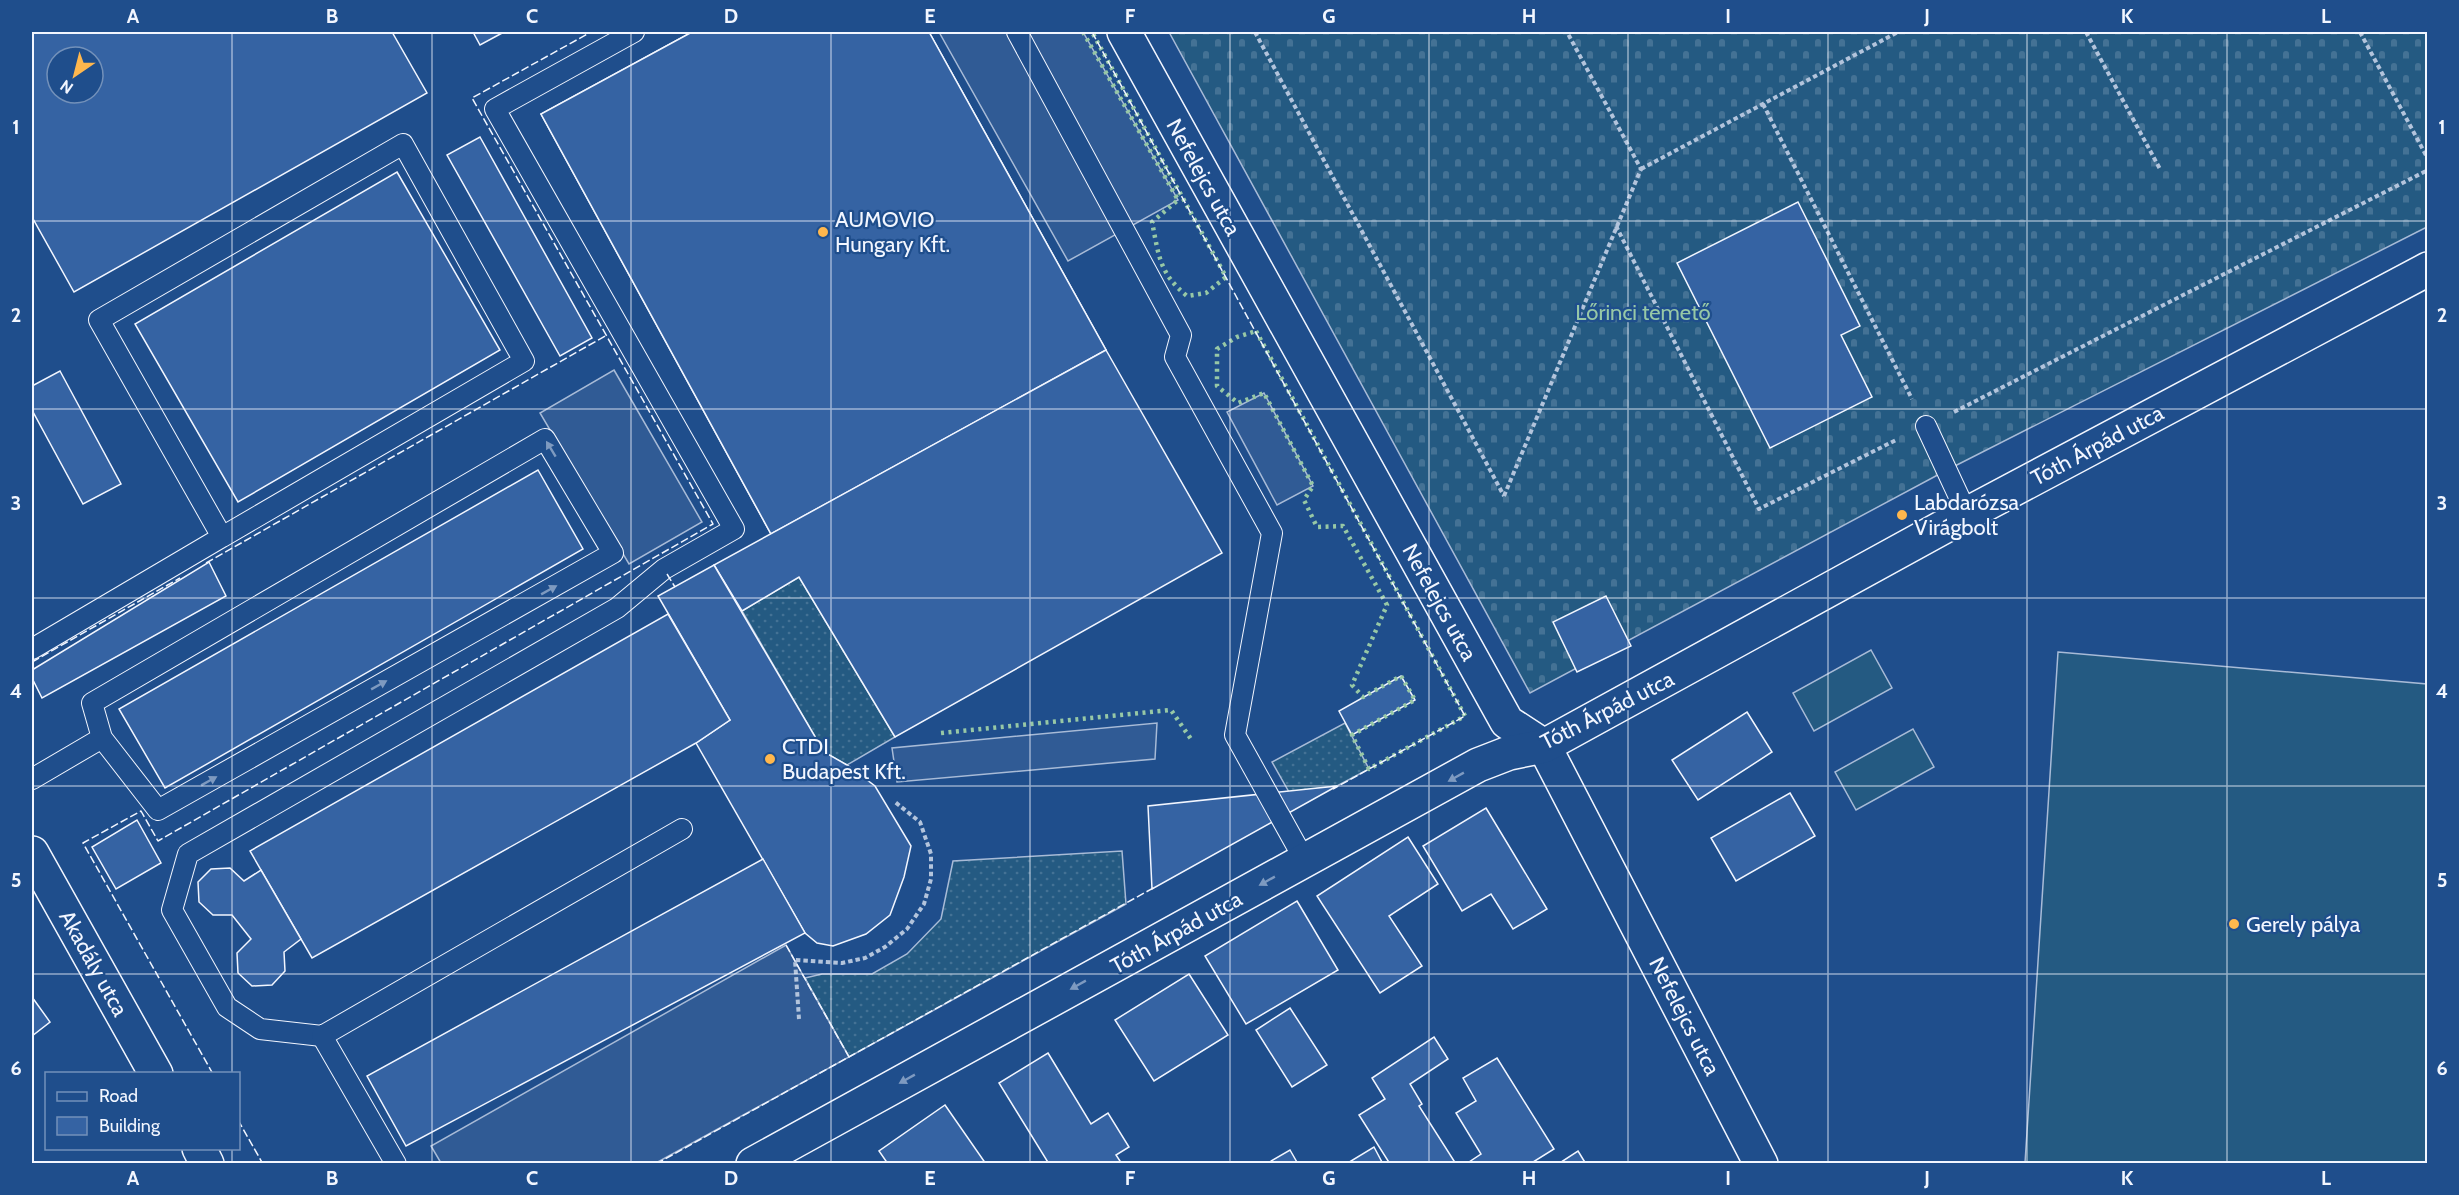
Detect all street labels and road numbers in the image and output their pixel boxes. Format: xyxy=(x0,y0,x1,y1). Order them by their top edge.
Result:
street label: Nefelejcs utca xyxy=(1160,114,1247,241)
street label: Tóth Árpád utca xyxy=(2026,399,2168,492)
street label: Nefelejcs utca xyxy=(1396,539,1483,666)
street label: Tóth Árpád utca xyxy=(1536,665,1679,756)
street label: Tóth Árpád utca xyxy=(1106,885,1247,980)
street label: Akadály utca xyxy=(53,905,134,1021)
street label: Nefelejcs utca xyxy=(1643,953,1726,1080)

